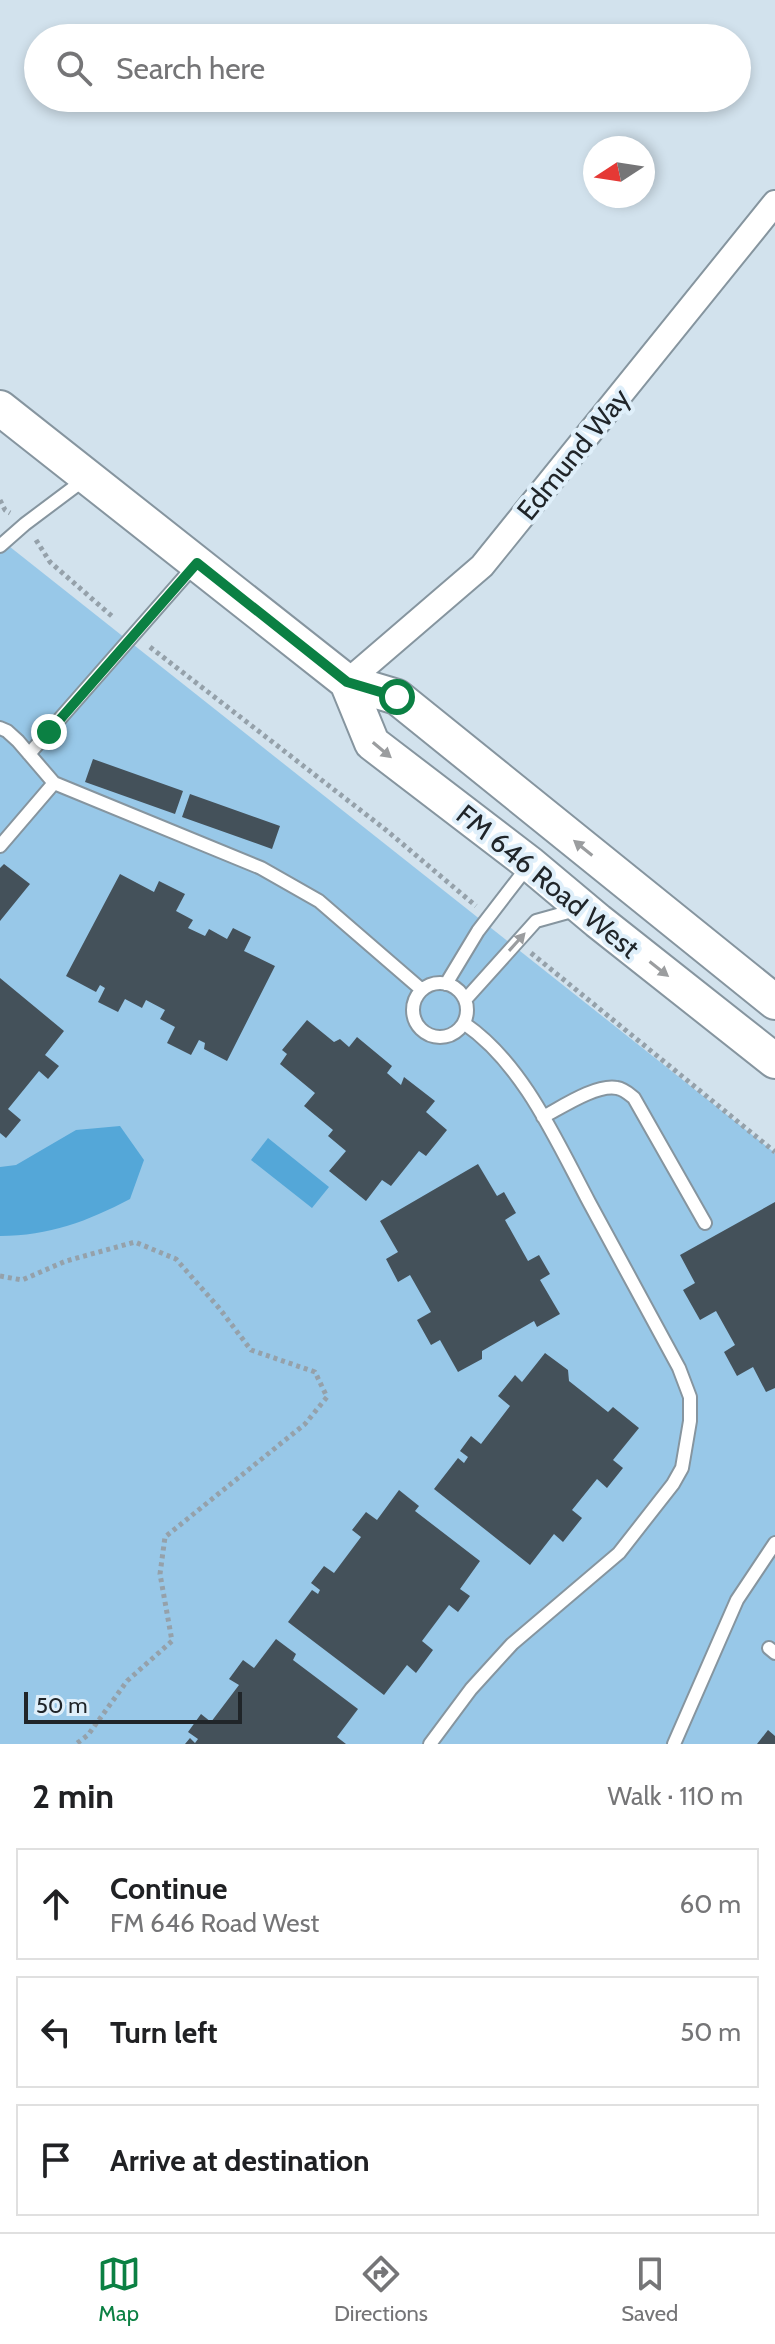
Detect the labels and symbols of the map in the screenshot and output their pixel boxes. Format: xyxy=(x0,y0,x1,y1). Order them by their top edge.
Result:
north arrow xyxy=(583,136,655,208)
street label: Edmund Way xyxy=(510,381,636,527)
route start xyxy=(379,679,415,715)
route end xyxy=(31,714,67,750)
one-way arrow xyxy=(372,741,392,758)
street label: FM 646 Road West xyxy=(450,797,646,965)
one-way arrow xyxy=(573,840,593,857)
one-way arrow xyxy=(508,933,525,953)
one-way arrow xyxy=(649,961,669,977)
scale bar xyxy=(24,1688,242,1724)

